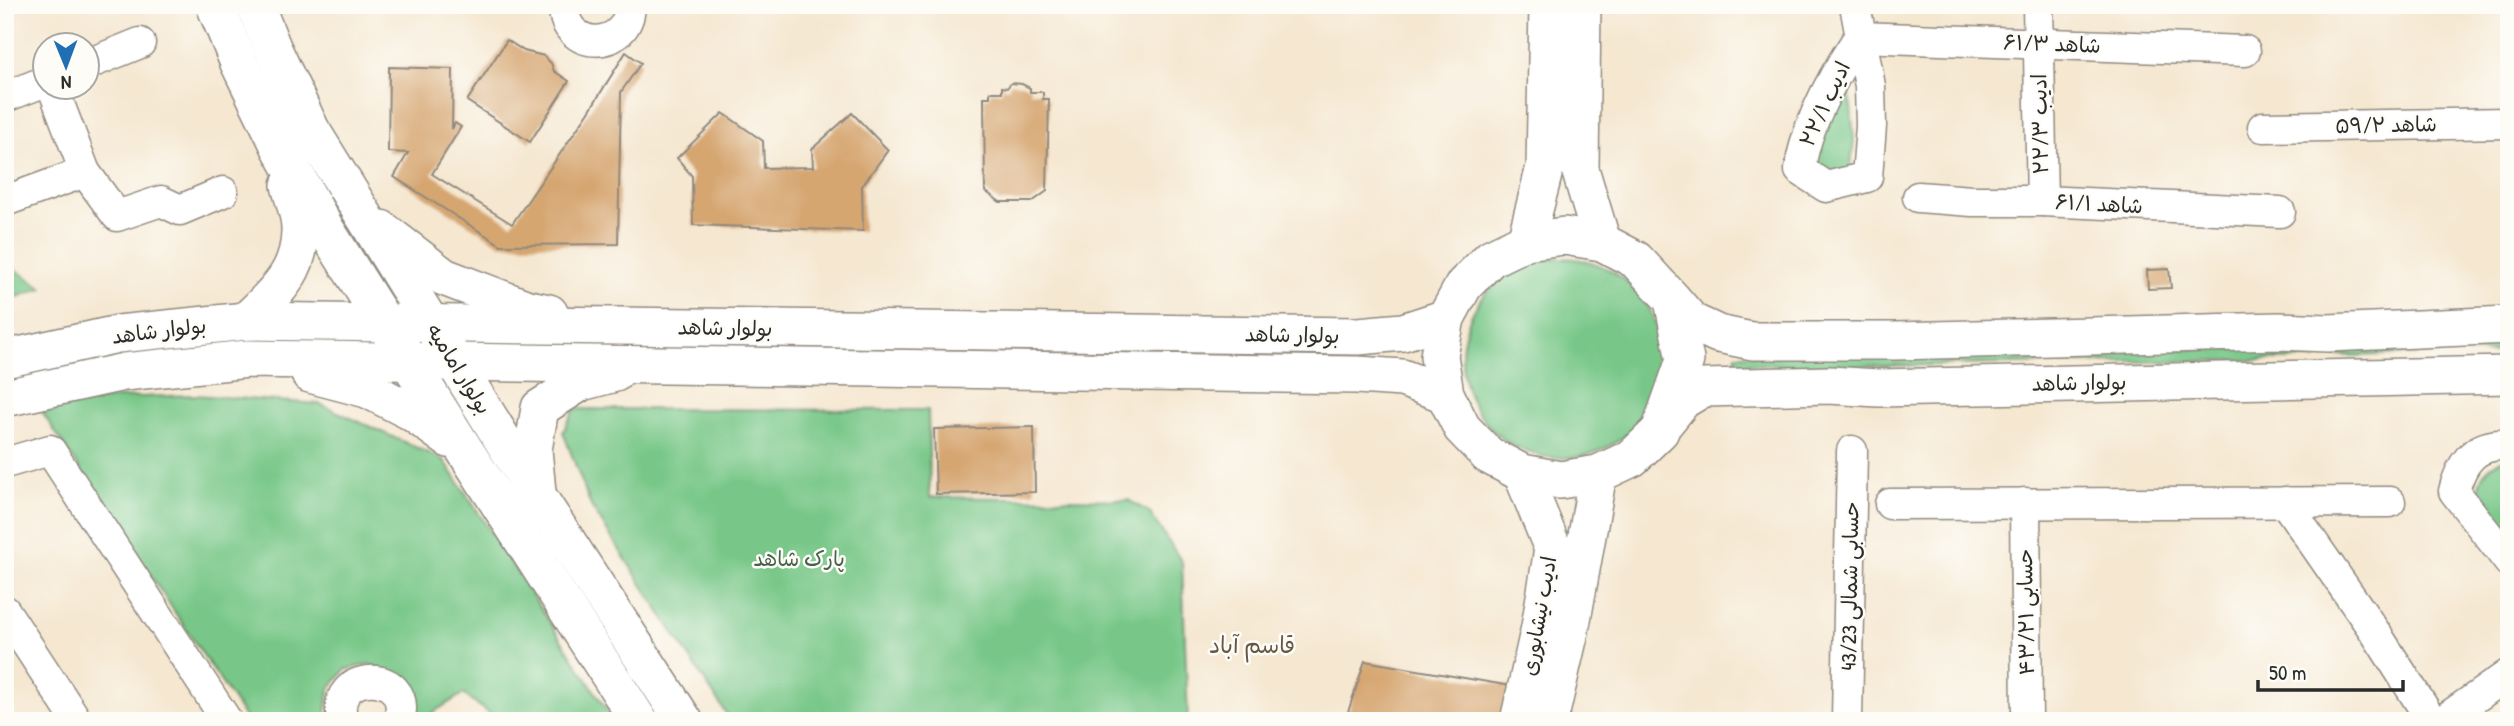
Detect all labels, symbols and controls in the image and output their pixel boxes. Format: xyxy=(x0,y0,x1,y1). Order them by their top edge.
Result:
street label: شاهد ۶۱/۳ xyxy=(2003,27,2101,60)
north arrow xyxy=(32,32,102,102)
street label: ادیب ۲۲/۱ xyxy=(1792,56,1857,151)
text: N xyxy=(61,70,72,96)
street label: ادیب ۲۲/۳ xyxy=(2024,73,2055,175)
street label: شاهد ۵۹/۲ xyxy=(2335,109,2437,140)
street label: شاهد ۶۱/۱ xyxy=(2054,187,2144,220)
street label: بولوار شاهد xyxy=(110,310,208,351)
street label: بولوار شاهد xyxy=(677,312,773,343)
street label: بولوار امامیه xyxy=(420,318,499,420)
street label: بولوار شاهد xyxy=(1244,319,1340,350)
street label: بولوار شاهد xyxy=(2031,367,2127,398)
street label: حسابی شمالی 43/23 xyxy=(1834,501,1865,671)
park label: پارک شاهد xyxy=(753,544,845,573)
street label: حسابی ۴۳/۲۱ xyxy=(2010,548,2041,676)
street label: ادیب نیشابوری xyxy=(1514,554,1563,678)
district label: قاسم آباد xyxy=(1209,629,1295,663)
scale bar xyxy=(2258,649,2404,693)
text: 50 m xyxy=(2269,658,2306,687)

